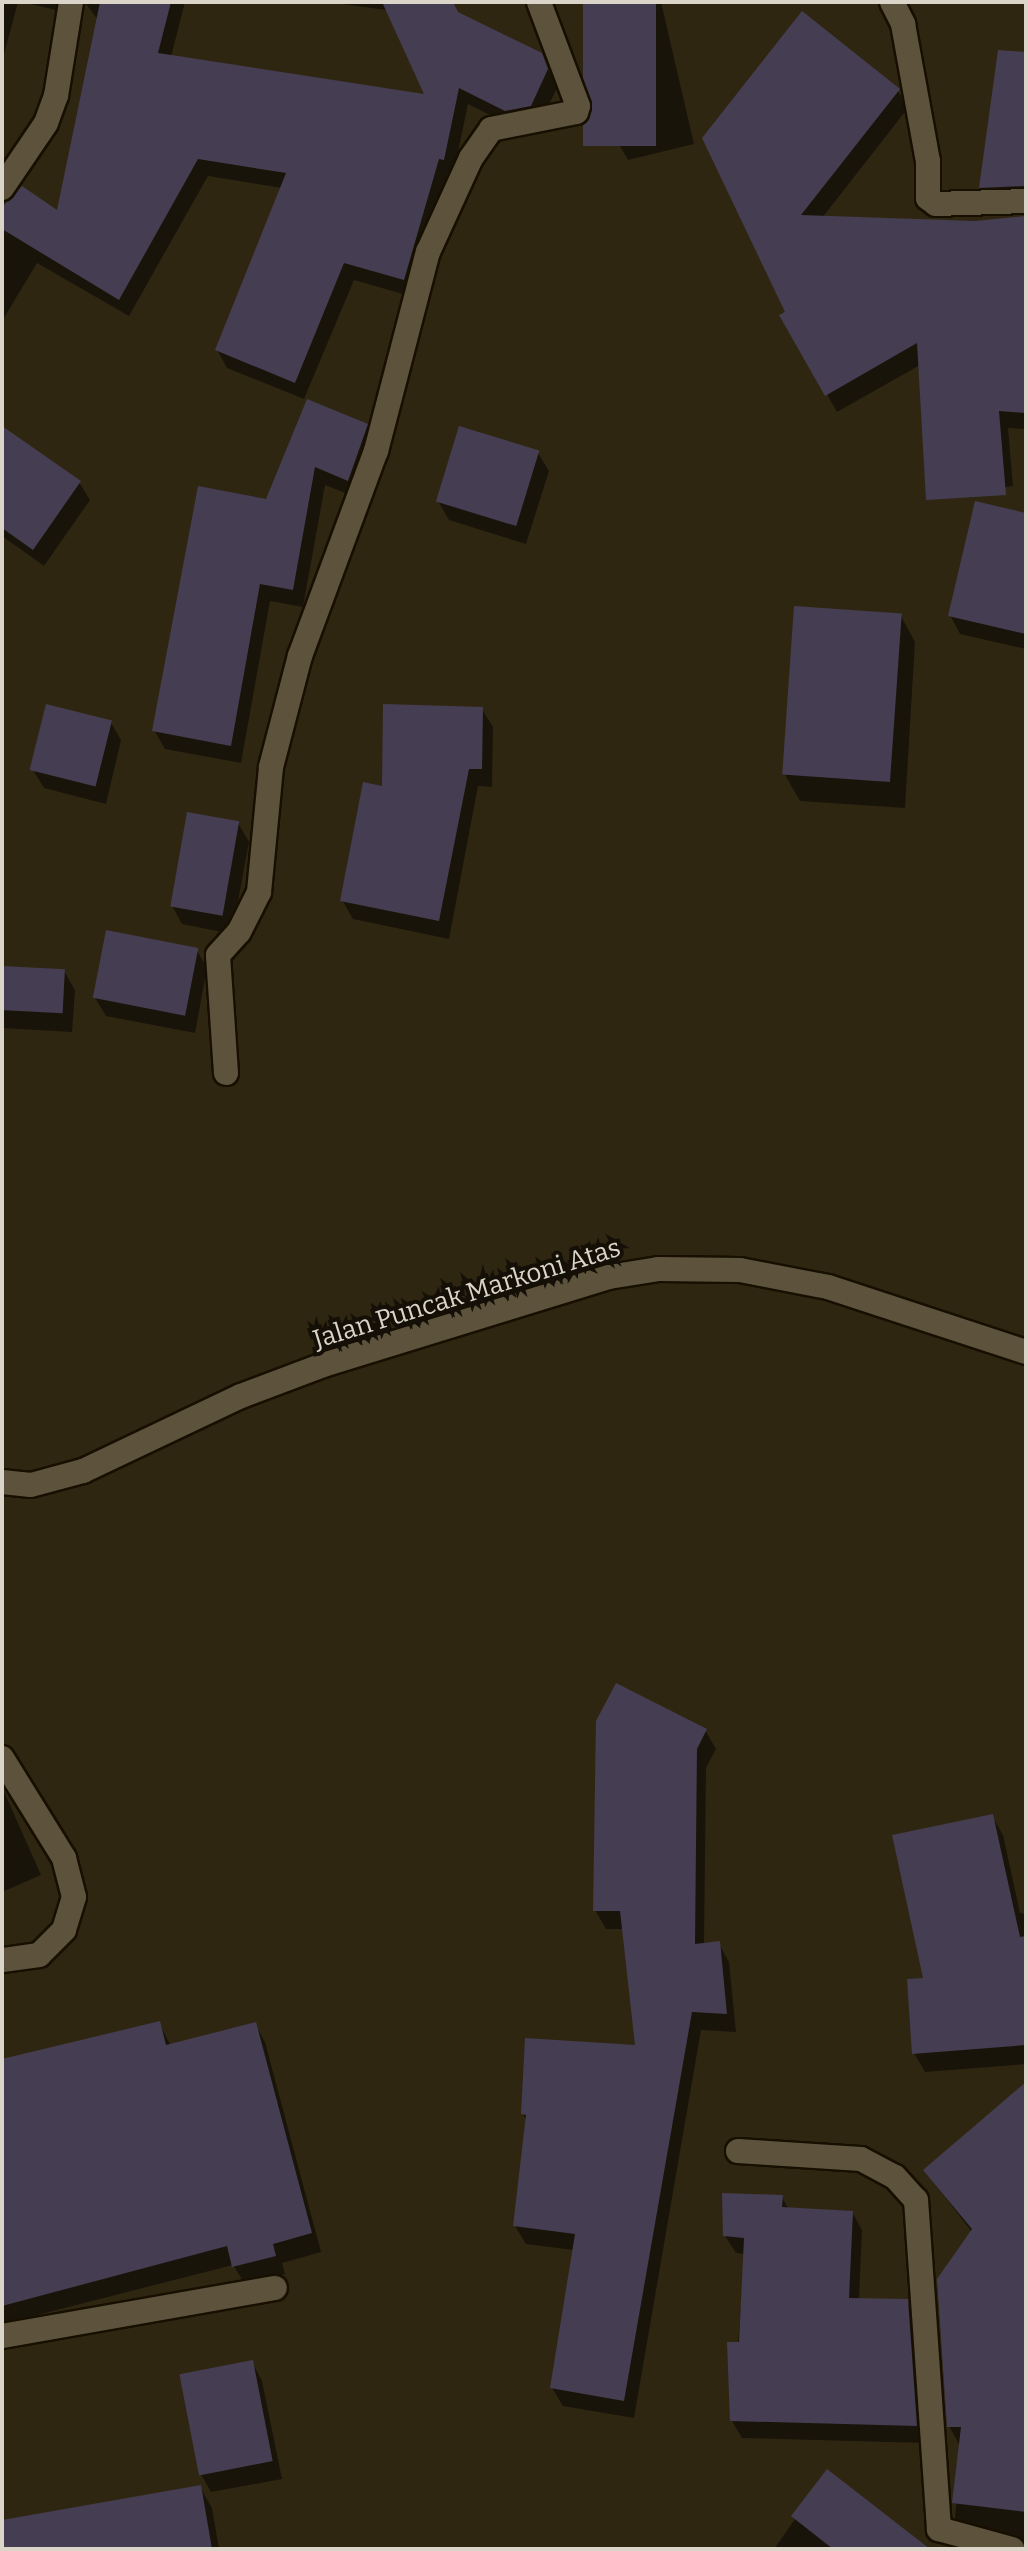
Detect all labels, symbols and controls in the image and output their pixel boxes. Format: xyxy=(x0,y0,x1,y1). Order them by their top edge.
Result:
street label: Jalan Puncak Markoni Atas xyxy=(310,1232,624,1356)

